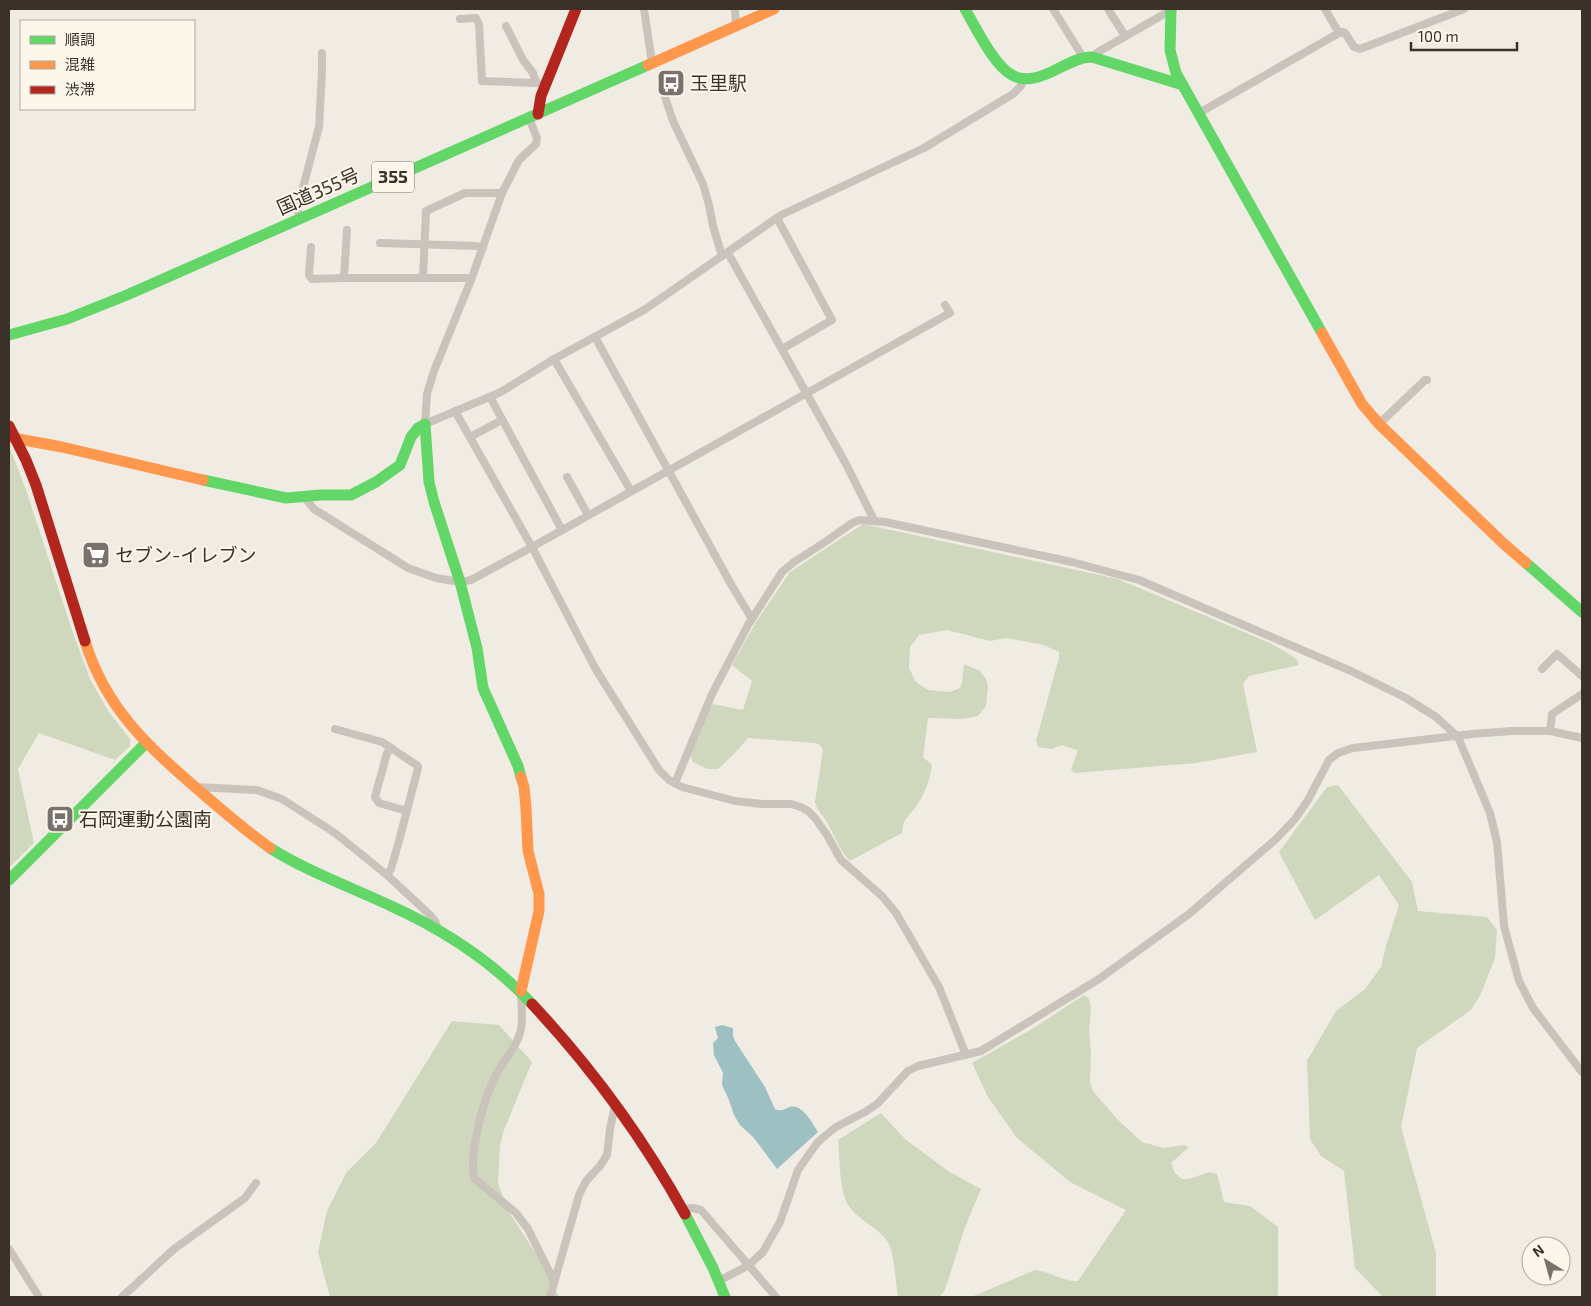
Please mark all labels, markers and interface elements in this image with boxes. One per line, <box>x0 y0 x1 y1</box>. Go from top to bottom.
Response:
legend <box>20 20 195 110</box>
scale bar <box>1411 20 1517 52</box>
text: 100 m <box>1418 27 1459 45</box>
text: 順調 <box>65 30 95 48</box>
text: 混雑 <box>65 55 95 73</box>
bus stop icon: 玉里駅 <box>656 68 686 98</box>
place label: 玉里駅 <box>690 71 747 94</box>
text: 渋滞 <box>65 80 95 98</box>
street label: 国道355号 <box>273 162 363 219</box>
road number: 355 <box>372 162 414 192</box>
supermarket icon: セブン-イレブン <box>81 540 111 570</box>
place label: セブン-イレブン <box>115 543 257 566</box>
bus stop icon: 石岡運動公園南 <box>45 804 75 834</box>
place label: 石岡運動公園南 <box>79 807 212 830</box>
north arrow <box>1521 1236 1571 1286</box>
text: N <box>1529 1240 1547 1260</box>

